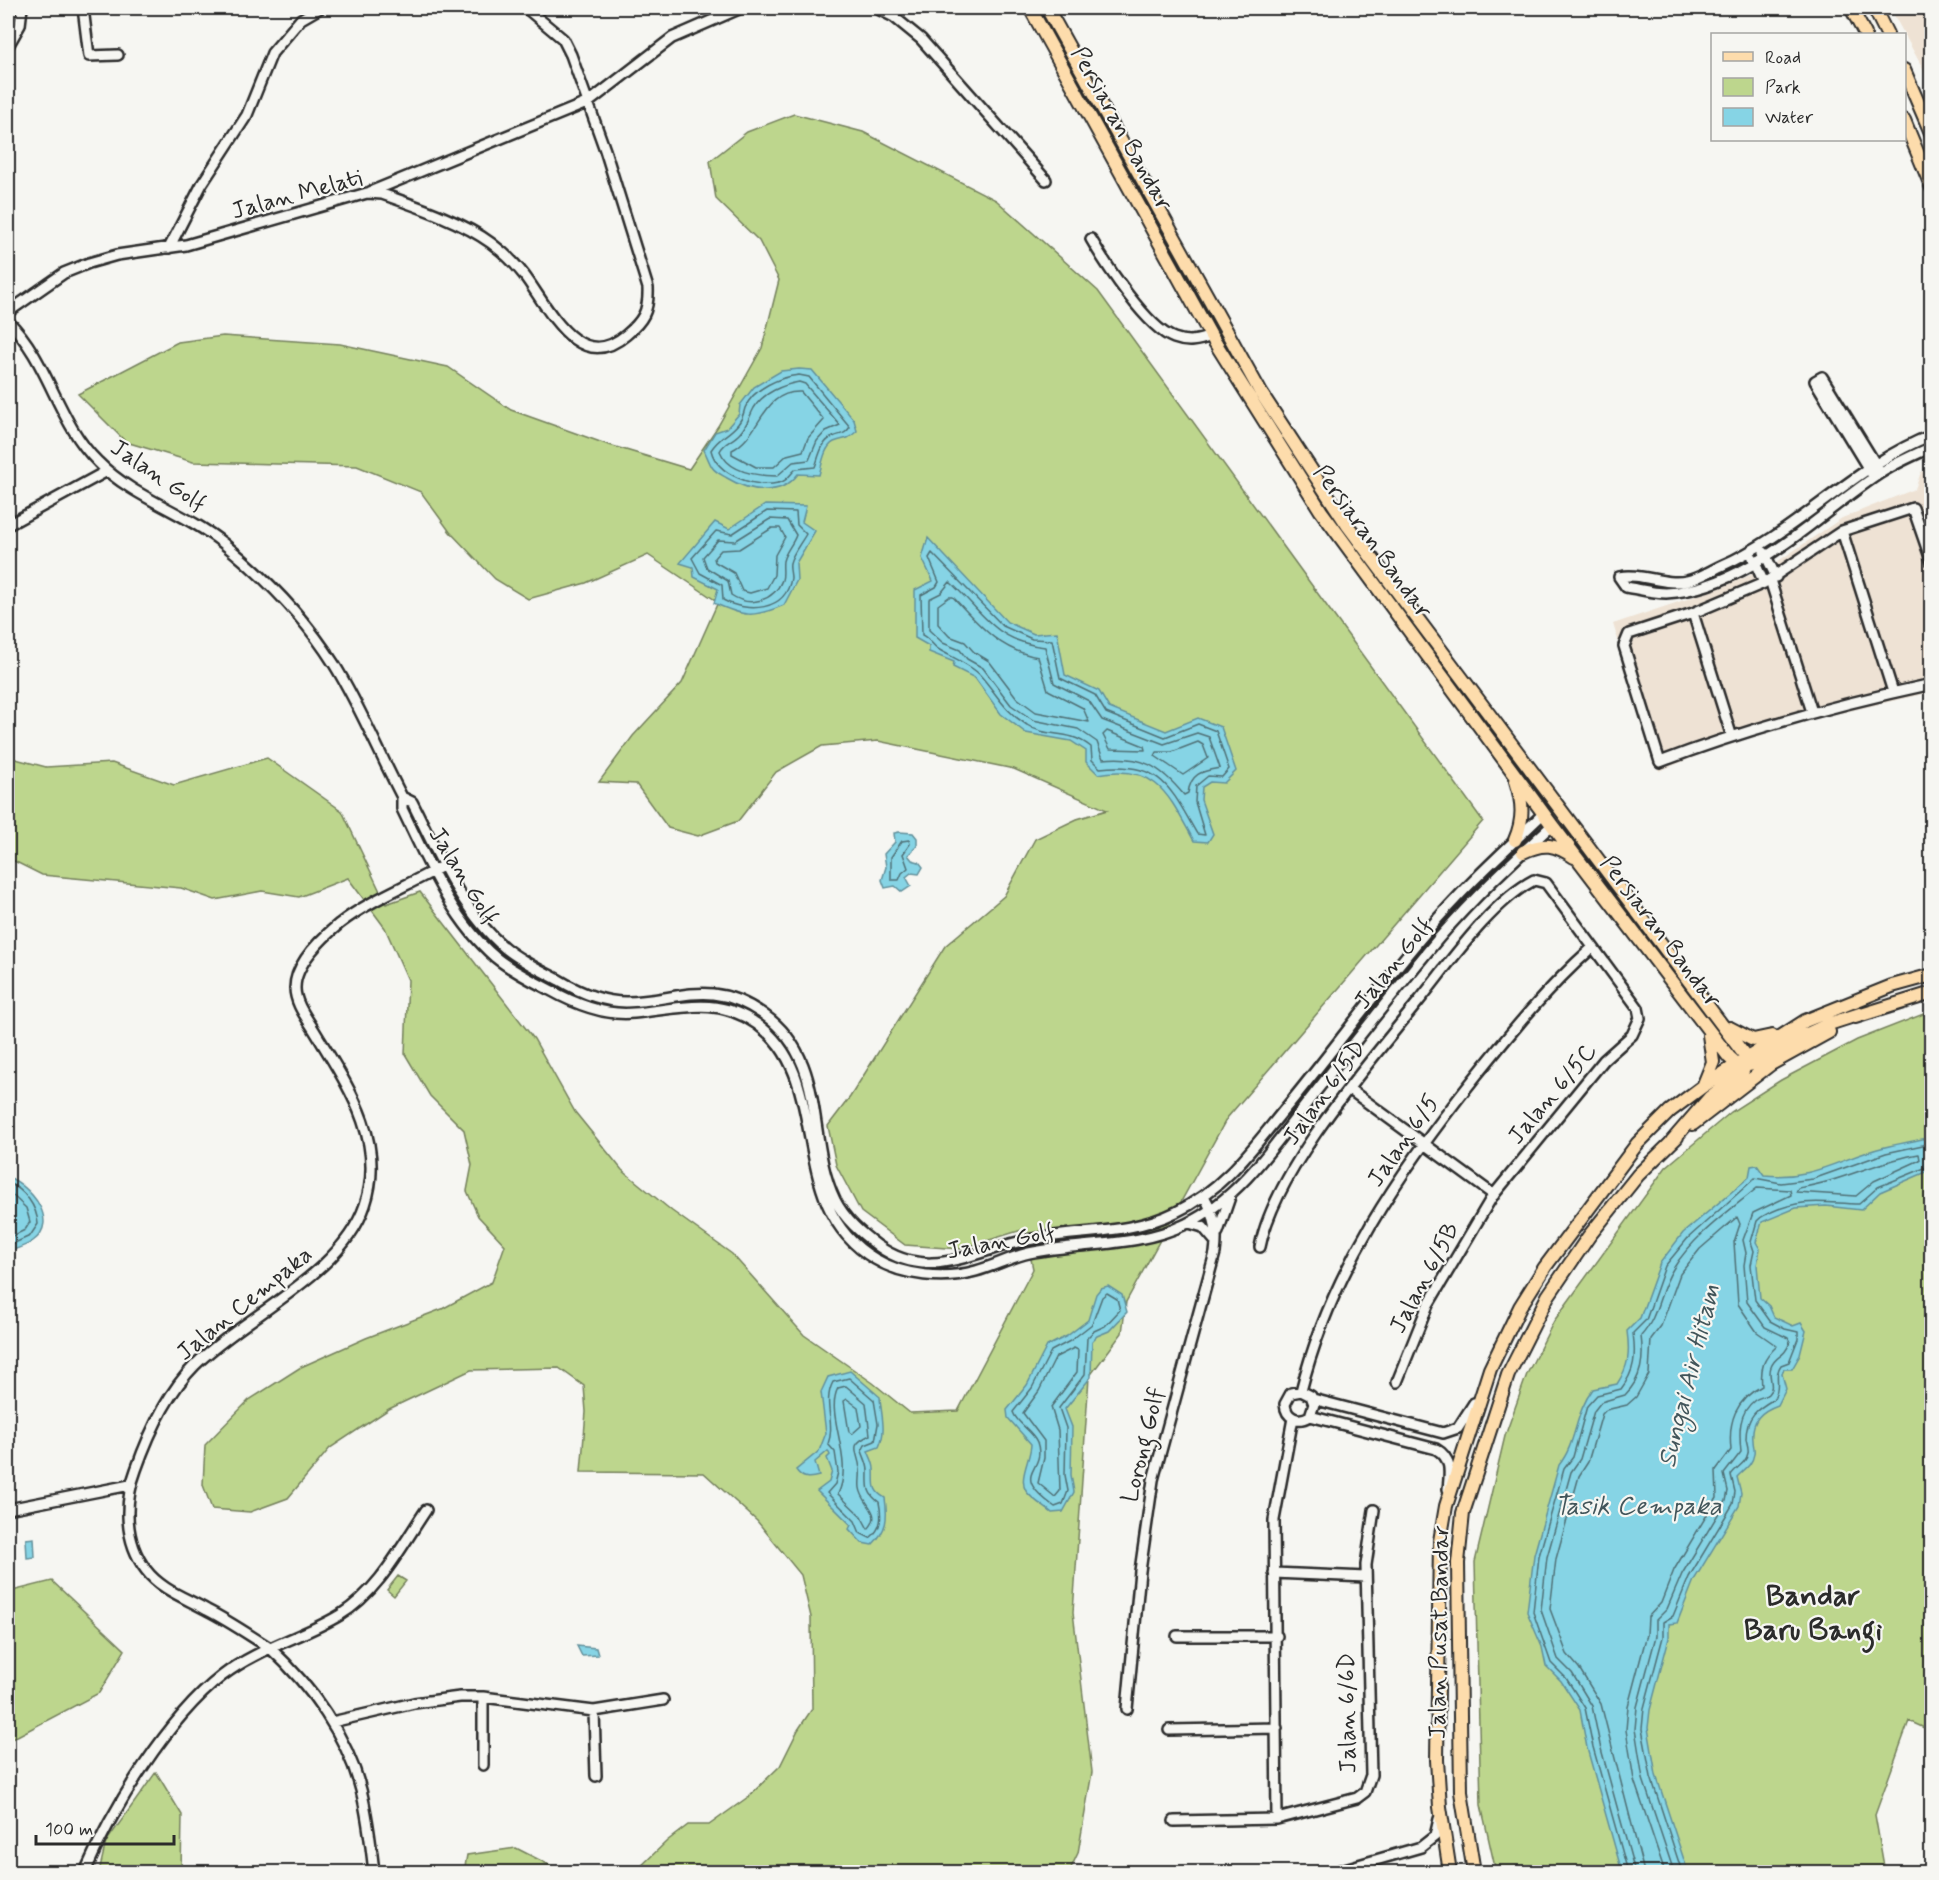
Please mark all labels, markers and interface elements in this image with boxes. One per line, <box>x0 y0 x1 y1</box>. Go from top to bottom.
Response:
legend <box>1711 33 1906 141</box>
street label: Persiaran Bandar <box>1063 41 1179 217</box>
text: Road <box>1765 46 1801 70</box>
text: Park <box>1765 76 1801 100</box>
text: Water <box>1765 106 1814 130</box>
street label: Jalan Melati <box>228 163 366 227</box>
street label: Jalan Golf <box>104 433 212 519</box>
street label: Persiaran Bandar <box>1306 459 1439 626</box>
street label: Jalan Golf <box>421 821 505 931</box>
street label: Persiaran Bandar <box>1593 850 1728 1015</box>
street label: Jalan Golf <box>1348 912 1440 1016</box>
street label: Jalan 6/5D <box>1276 1034 1374 1152</box>
street label: Jalan 6/5C <box>1502 1037 1604 1151</box>
street label: Jalan 6/5 <box>1361 1089 1447 1193</box>
street label: Jalan Golf <box>944 1216 1058 1268</box>
street label: Jalan 6/5B <box>1383 1217 1467 1339</box>
street label: Jalan Cempaka <box>171 1240 319 1368</box>
water label: Sungai Air Hitam <box>1651 1281 1731 1472</box>
street label: Lorong Golf <box>1115 1384 1176 1506</box>
water label: Tasik Cempaka <box>1554 1490 1722 1524</box>
street label: Jalan Pusat Bandar <box>1423 1525 1457 1739</box>
district label: Bandar Baru Bangi <box>1744 1577 1882 1654</box>
street label: Jalan 6/6D <box>1331 1652 1365 1774</box>
scale bar <box>36 1808 174 1846</box>
text: 100 m <box>45 1818 93 1842</box>

